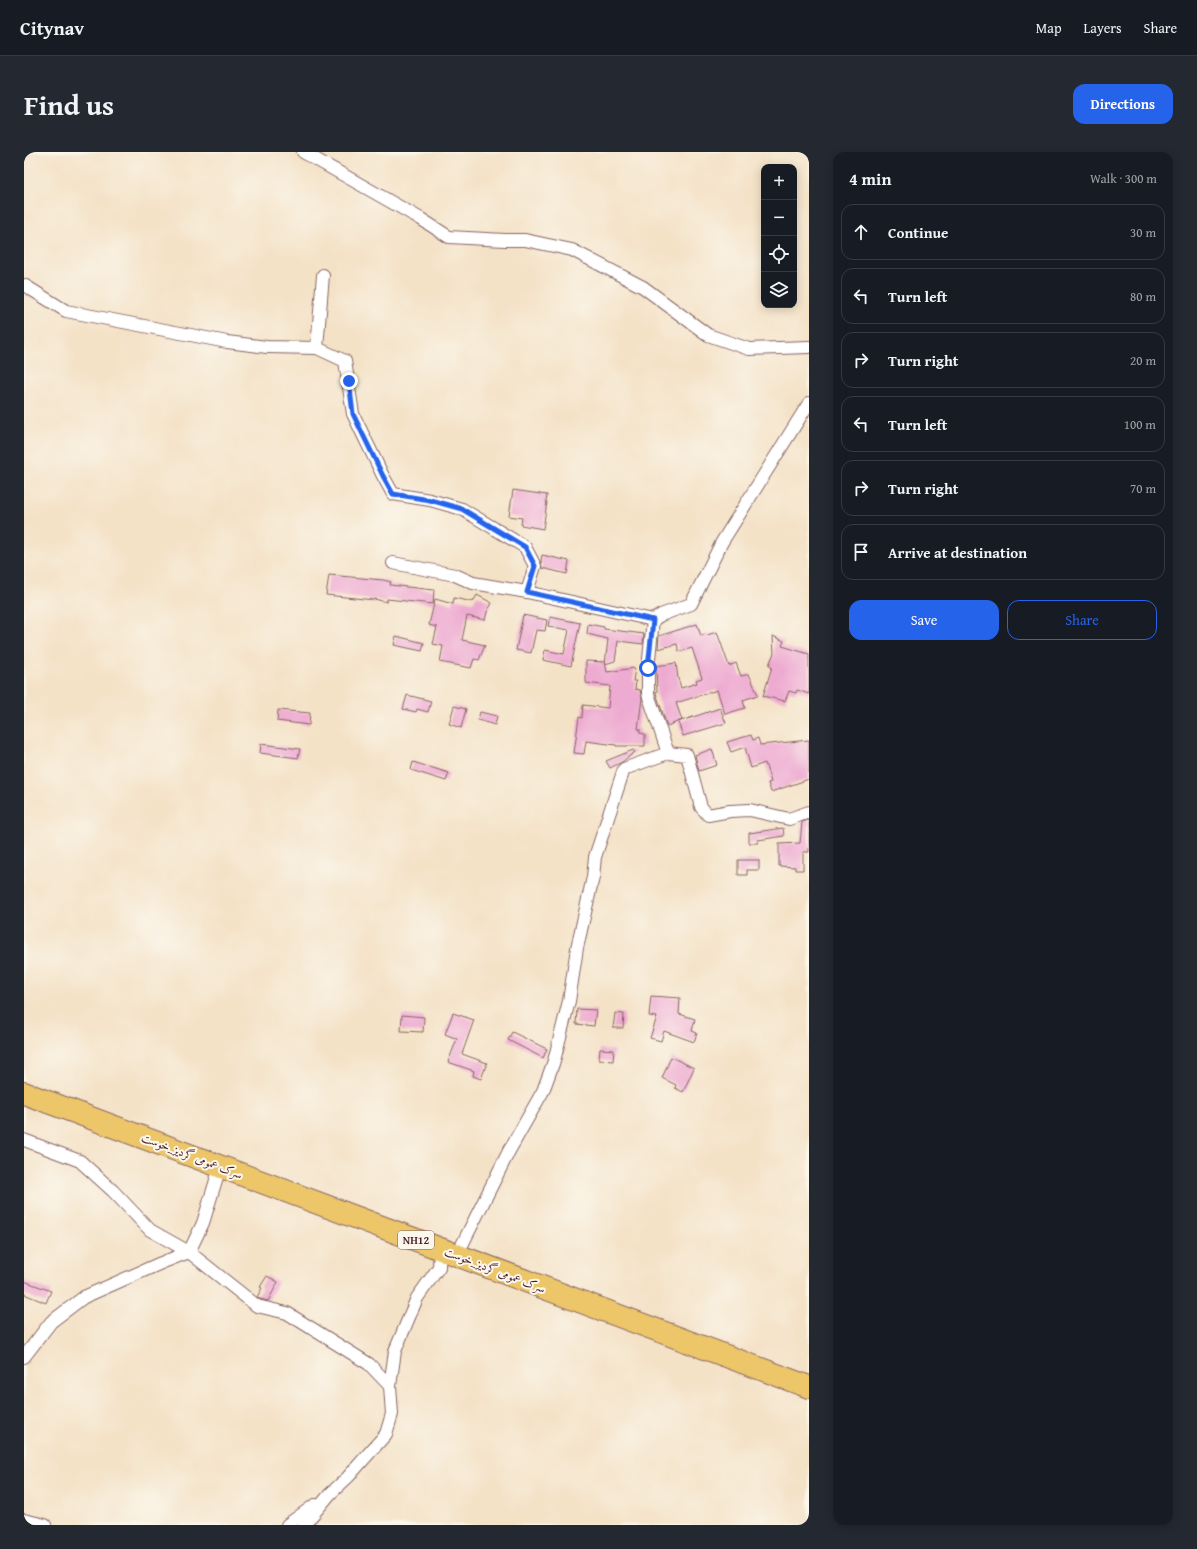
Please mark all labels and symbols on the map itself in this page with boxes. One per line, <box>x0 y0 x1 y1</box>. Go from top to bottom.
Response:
route end <box>340 372 358 390</box>
route start <box>639 659 657 677</box>
street label: سرک عمومی گردیز_خوست <box>139 1128 245 1183</box>
road number: NH12 <box>398 1231 434 1249</box>
street label: سرک عمومی گردیز_خوست <box>442 1242 548 1297</box>

